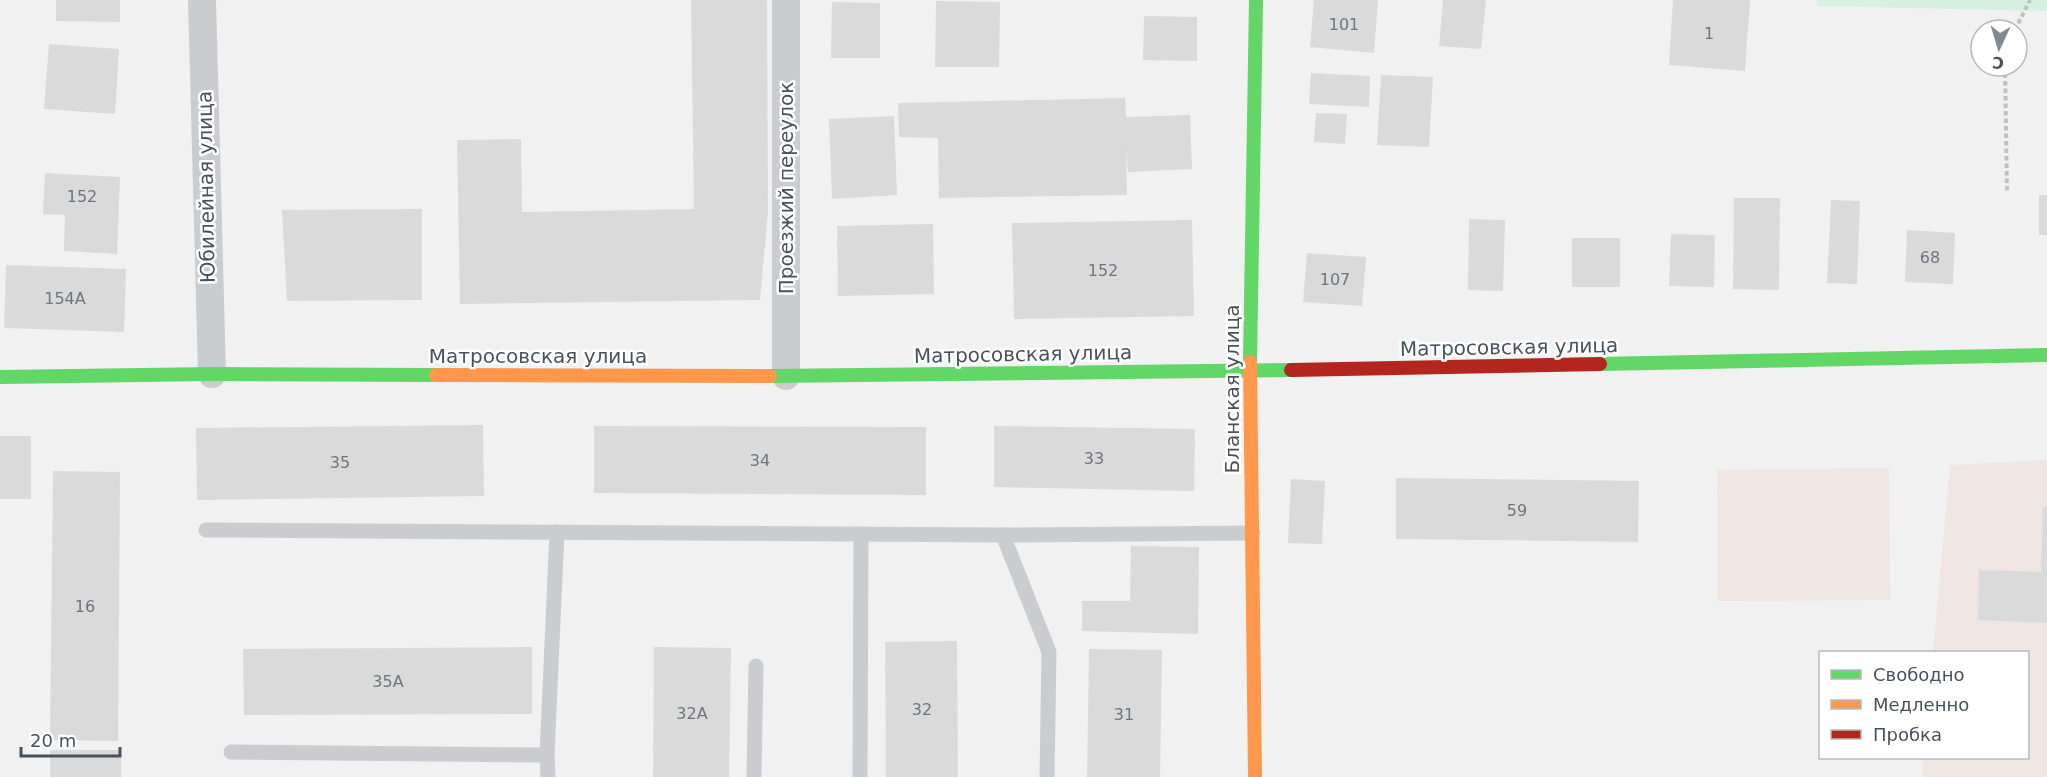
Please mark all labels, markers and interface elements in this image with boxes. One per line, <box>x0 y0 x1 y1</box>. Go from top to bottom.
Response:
house number: 101 <box>1329 15 1359 34</box>
north arrow <box>1969 18 2029 78</box>
house number: 1 <box>1704 24 1714 43</box>
text: С <box>1991 53 2005 72</box>
street label: Проезжий переулок <box>774 82 798 294</box>
street label: Юбилейная улица <box>192 91 220 283</box>
house number: 152 <box>67 187 97 206</box>
house number: 68 <box>1920 248 1940 267</box>
house number: 152 <box>1088 261 1118 280</box>
house number: 107 <box>1320 270 1350 289</box>
house number: 154А <box>44 289 86 308</box>
street label: Бланская улица <box>1220 304 1244 474</box>
street label: Матросовская улица <box>1400 333 1618 361</box>
street label: Матросовская улица <box>914 340 1132 368</box>
street label: Матросовская улица <box>429 344 647 368</box>
house number: 33 <box>1084 449 1104 468</box>
house number: 34 <box>750 451 770 470</box>
house number: 35 <box>330 453 350 472</box>
house number: 59 <box>1507 501 1527 520</box>
house number: 16 <box>75 597 95 616</box>
legend <box>1819 651 2029 759</box>
text: Свободно <box>1873 664 1965 685</box>
house number: 35А <box>372 672 404 691</box>
text: Медленно <box>1873 694 1969 715</box>
house number: 32 <box>912 700 932 719</box>
house number: 32А <box>676 704 708 723</box>
house number: 31 <box>1114 705 1134 724</box>
scale bar <box>21 720 120 758</box>
text: Пробка <box>1873 724 1942 745</box>
text: 20 m <box>30 730 76 751</box>

